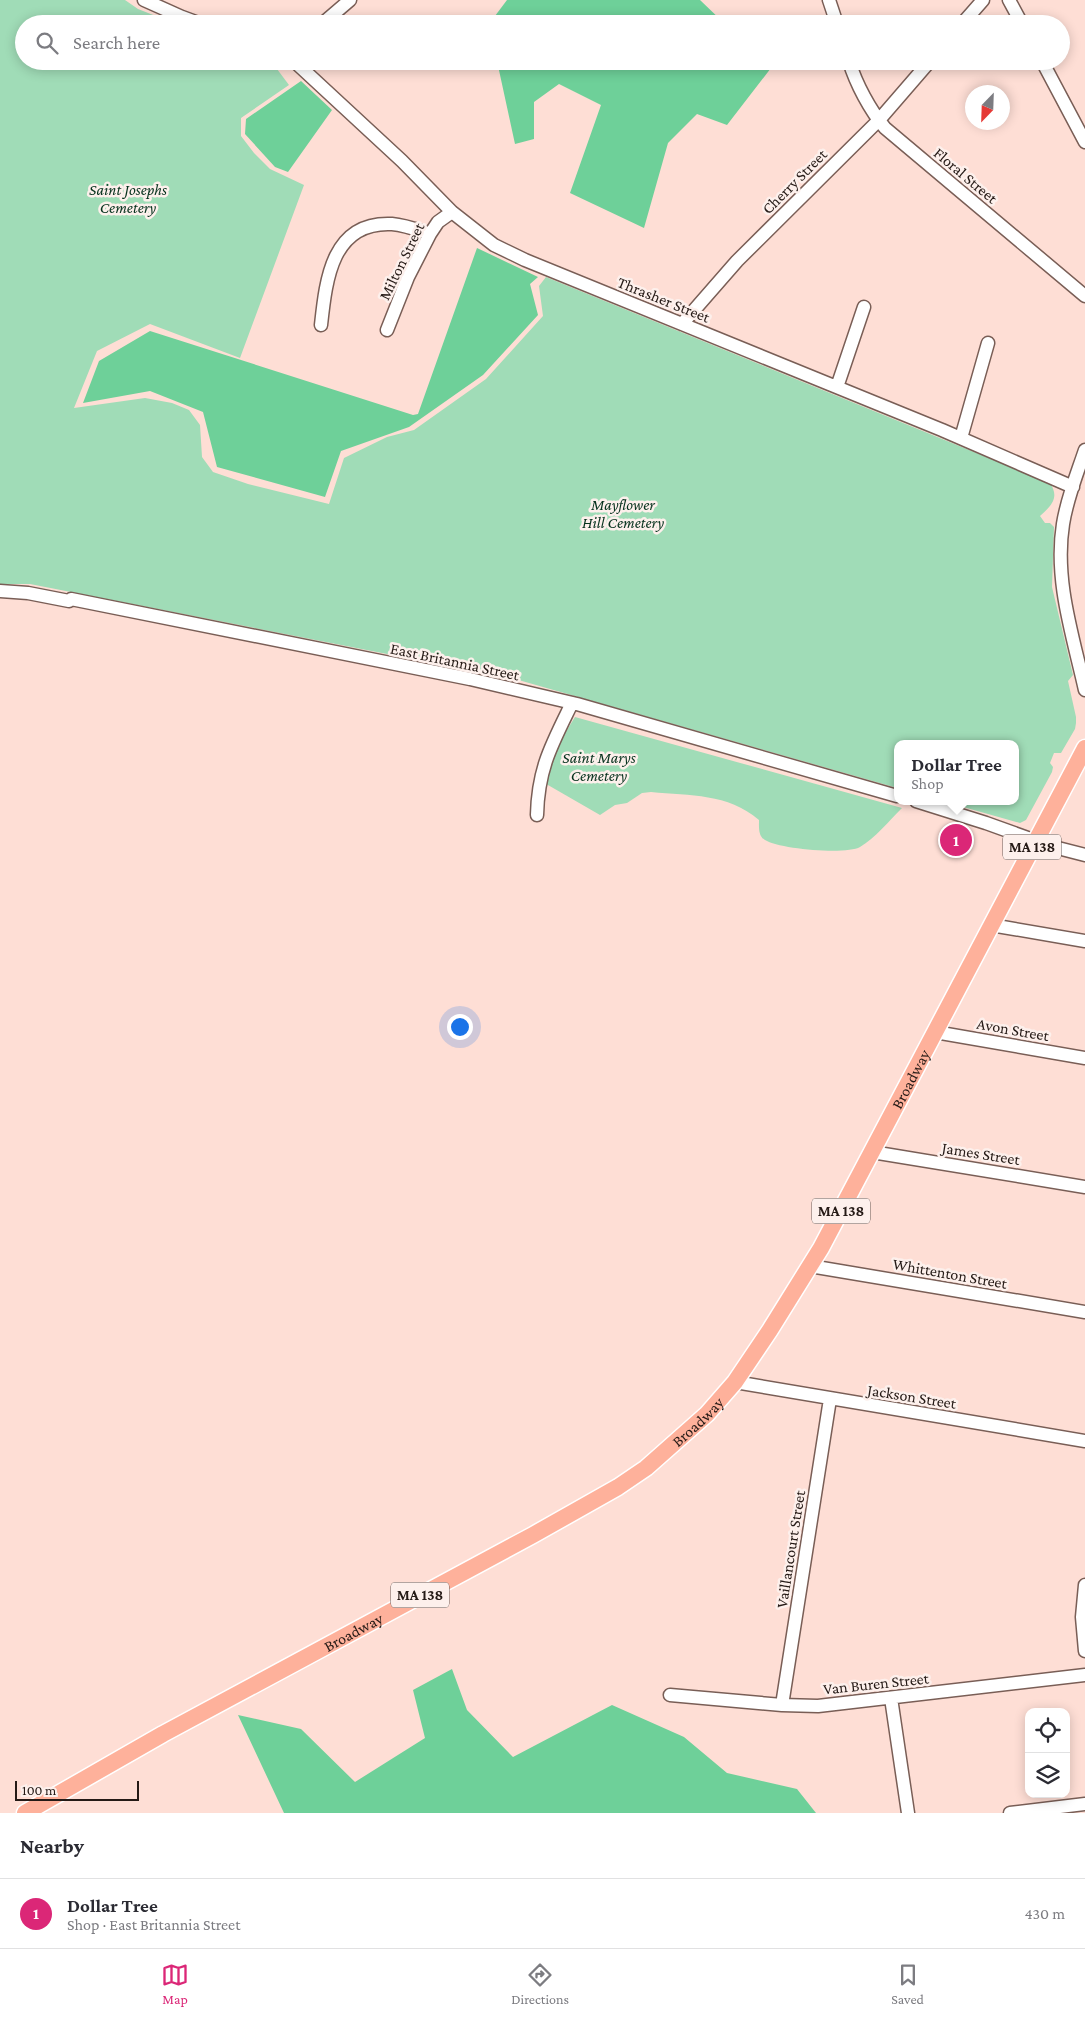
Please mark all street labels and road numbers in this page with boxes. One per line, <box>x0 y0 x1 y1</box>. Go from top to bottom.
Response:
street label: Floral Street <box>931 144 1001 207</box>
street label: Cherry Street <box>759 145 831 218</box>
street label: Milton Street <box>375 219 428 303</box>
street label: Thrasher Street <box>615 273 713 326</box>
street label: East Britannia Street <box>389 640 522 684</box>
road number: MA 138 <box>1003 834 1061 860</box>
street label: Avon Street <box>975 1015 1051 1044</box>
street label: Broadway <box>888 1046 934 1112</box>
street label: James Street <box>939 1139 1022 1169</box>
road number: MA 138 <box>812 1198 870 1224</box>
street label: Whittenton Street <box>891 1255 1009 1292</box>
street label: Jackson Street <box>864 1381 958 1413</box>
street label: Broadway <box>669 1393 728 1450</box>
street label: Vaillancourt Street <box>773 1488 808 1609</box>
road number: MA 138 <box>391 1582 449 1608</box>
street label: Broadway <box>321 1609 387 1655</box>
street label: Van Buren Street <box>822 1669 930 1697</box>

